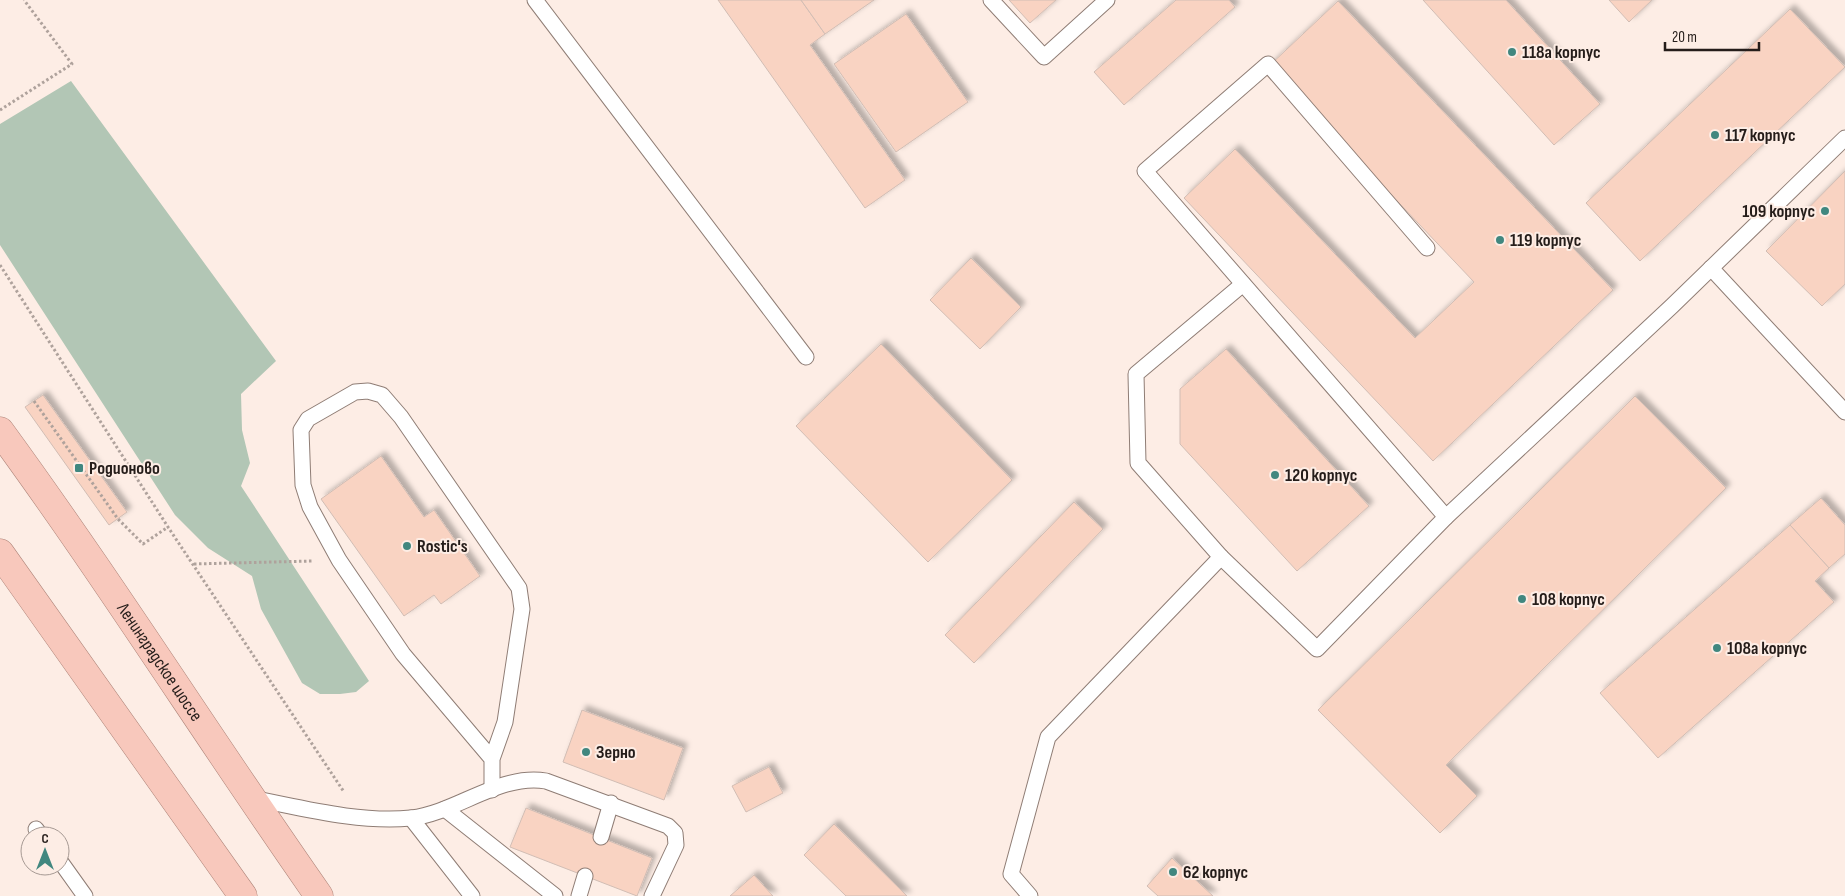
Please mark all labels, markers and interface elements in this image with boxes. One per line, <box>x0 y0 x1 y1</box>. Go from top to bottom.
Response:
scale bar <box>1665 20 1759 52</box>
text: 20 m <box>1672 28 1697 47</box>
place label: 118а корпус <box>1522 42 1601 63</box>
marker: 118а корпус <box>1506 46 1518 58</box>
place label: 117 корпус <box>1725 125 1795 146</box>
marker: 117 корпус <box>1709 129 1721 141</box>
place label: 109 корпус <box>1742 201 1815 222</box>
marker: 109 корпус <box>1819 205 1831 217</box>
place label: 119 корпус <box>1510 230 1581 251</box>
marker: 119 корпус <box>1494 234 1506 246</box>
place label: Родионово <box>89 458 160 479</box>
marker: Родионово <box>73 462 85 474</box>
place label: 120 корпус <box>1285 465 1357 486</box>
marker: 120 корпус <box>1269 469 1281 481</box>
place label: Rostic's <box>417 536 468 557</box>
marker: Rostic's <box>401 540 413 552</box>
place label: 108 корпус <box>1532 589 1605 610</box>
marker: 108 корпус <box>1516 593 1528 605</box>
street label: Ленинградское шоссе <box>112 598 207 725</box>
place label: 108а корпус <box>1727 638 1807 659</box>
marker: 108а корпус <box>1711 642 1723 654</box>
place label: Зерно <box>596 742 636 763</box>
marker: Зерно <box>580 746 592 758</box>
north arrow <box>20 826 70 876</box>
text: С <box>41 830 49 847</box>
place label: 62 корпус <box>1183 862 1248 883</box>
marker: 62 корпус <box>1167 866 1179 878</box>

